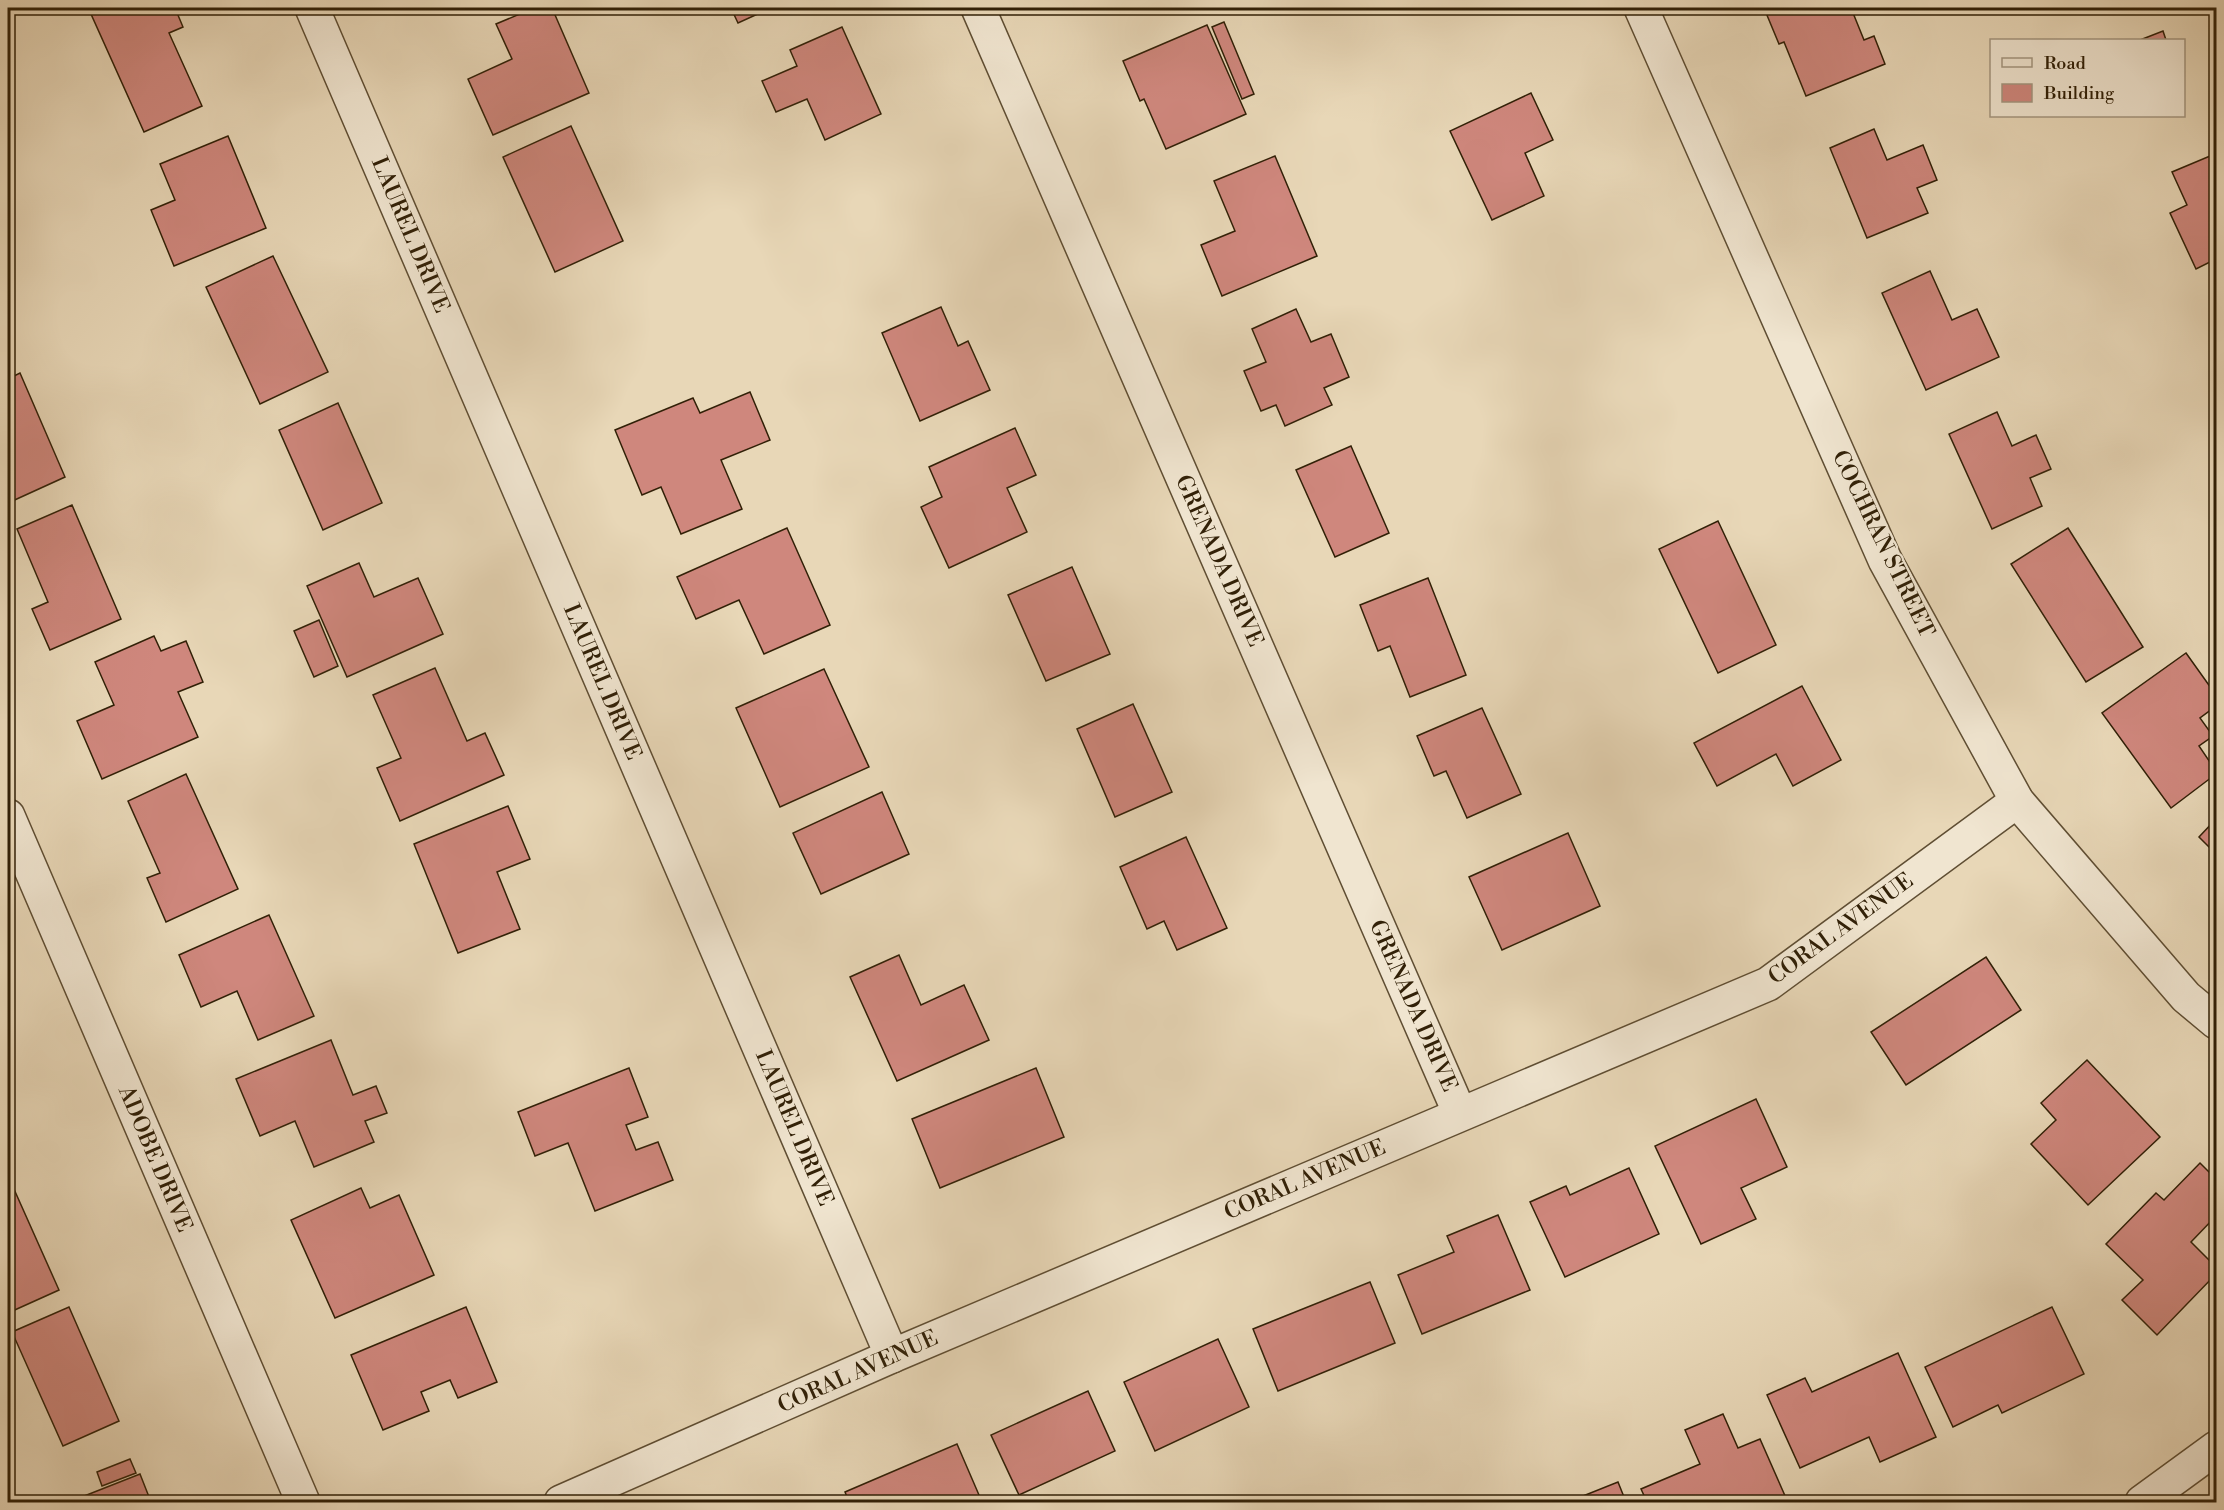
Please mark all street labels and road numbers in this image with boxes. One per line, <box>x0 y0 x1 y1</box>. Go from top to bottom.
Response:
street label: LAUREL DRIVE <box>365 153 455 317</box>
street label: COCHRAN STREET <box>1826 446 1940 642</box>
street label: GRENADA DRIVE <box>1169 471 1269 651</box>
street label: LAUREL DRIVE <box>557 600 647 764</box>
street label: CORAL AVENUE <box>1763 867 1919 991</box>
street label: GRENADA DRIVE <box>1363 916 1463 1096</box>
street label: LAUREL DRIVE <box>749 1046 839 1210</box>
street label: ADOBE DRIVE <box>112 1081 198 1236</box>
street label: CORAL AVENUE <box>1220 1134 1390 1226</box>
street label: CORAL AVENUE <box>774 1325 942 1419</box>

